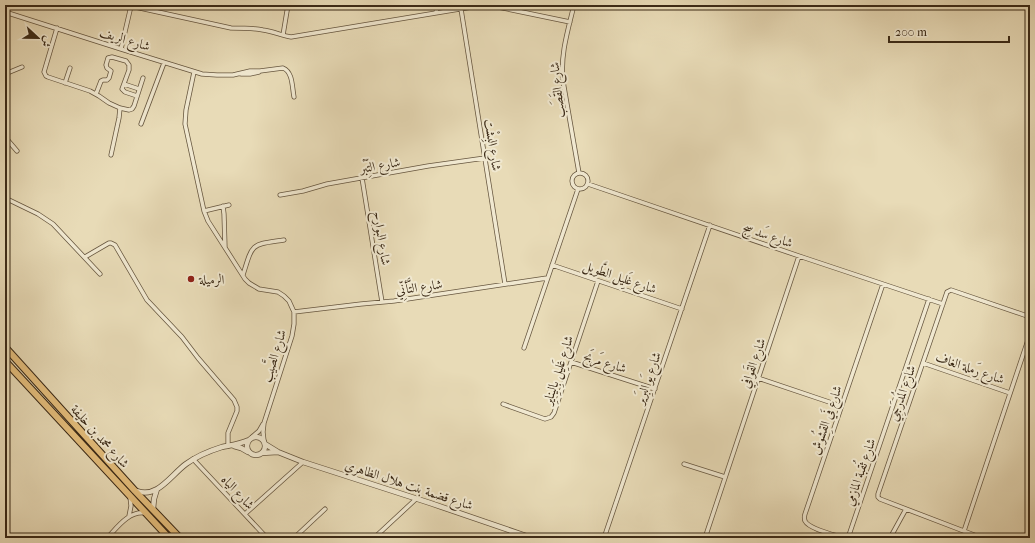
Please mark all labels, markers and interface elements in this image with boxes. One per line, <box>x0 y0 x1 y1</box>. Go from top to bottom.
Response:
north arrow <box>18 18 58 58</box>
scale bar <box>889 18 1009 44</box>
street label: شارع الريف <box>97 24 152 58</box>
text: 200 m <box>895 25 927 39</box>
text: ش <box>39 34 55 49</box>
street label: شارع القَصَب <box>545 61 571 119</box>
street label: شارع البِشْت <box>478 118 506 173</box>
street label: شارع التِّبْر <box>356 152 402 180</box>
street label: شارع البوارح <box>366 210 394 267</box>
street label: شارع سَد سِج <box>740 218 796 254</box>
street label: شارع غَلِيل الطَّويل <box>580 254 660 300</box>
place label: الرميلة <box>198 272 225 287</box>
street label: شارع التَّأنِّي <box>394 273 444 302</box>
marker: الرميلة <box>186 274 196 284</box>
street label: شارع الصَّيب <box>255 327 293 385</box>
street label: شارع غَلِيل بِاليِنايِر <box>537 333 580 410</box>
street label: شارع القَوافِي <box>736 335 773 392</box>
street label: شارع مَربَح <box>580 346 629 380</box>
street label: شارع رَملة الغاف <box>932 347 1007 391</box>
street label: شارع يَو البِرَير <box>629 349 668 409</box>
street label: شارع المُدرَجِي <box>883 362 922 424</box>
street label: شارع فَي القِشُوش <box>804 382 849 458</box>
street label: شارع محمد بن خليفة <box>65 401 132 473</box>
street label: شارع ثُقبة المازمي <box>839 435 882 509</box>
street label: شارع قضمة بنت هلال الظاهري <box>342 457 475 517</box>
street label: شارع الياه <box>215 472 258 515</box>

